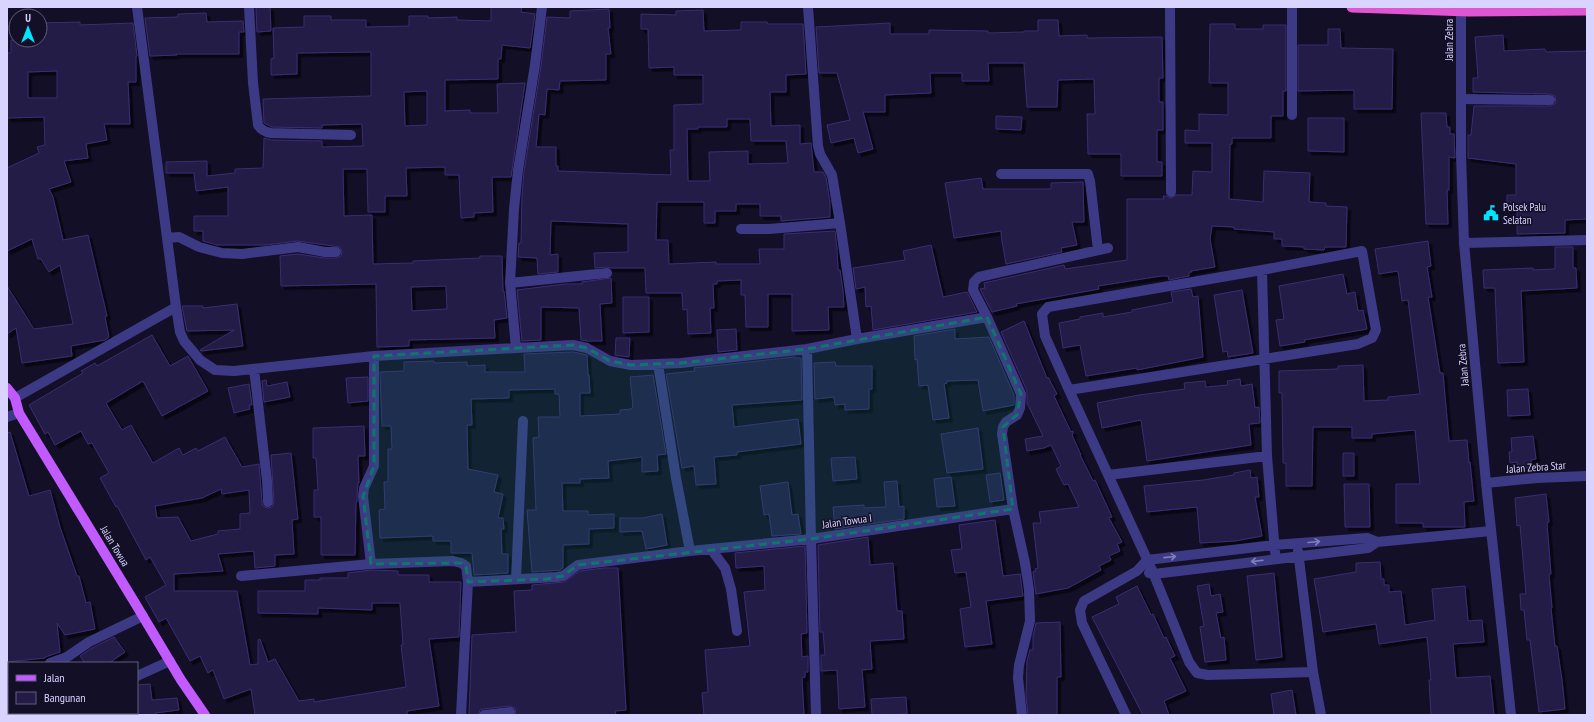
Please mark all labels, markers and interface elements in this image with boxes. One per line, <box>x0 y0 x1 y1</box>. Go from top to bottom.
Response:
north arrow <box>8 8 48 48</box>
text: U <box>25 11 31 25</box>
street label: Jalan Zebra <box>1442 19 1456 62</box>
place label: Polsek Palu Selatan <box>1503 200 1546 227</box>
public building icon: Polsek Palu Selatan <box>1482 204 1500 222</box>
street label: Jalan Zebra <box>1454 343 1472 388</box>
street label: Jalan Zebra Star <box>1505 458 1566 476</box>
street label: Jalan Towua I <box>820 511 873 532</box>
street label: Jalan Towua <box>97 522 133 569</box>
one-way arrow <box>1307 538 1320 546</box>
one-way arrow <box>1164 553 1177 561</box>
one-way arrow <box>1250 557 1263 565</box>
legend <box>8 662 138 714</box>
text: Jalan <box>43 670 65 685</box>
text: Bangunan <box>44 690 85 705</box>

